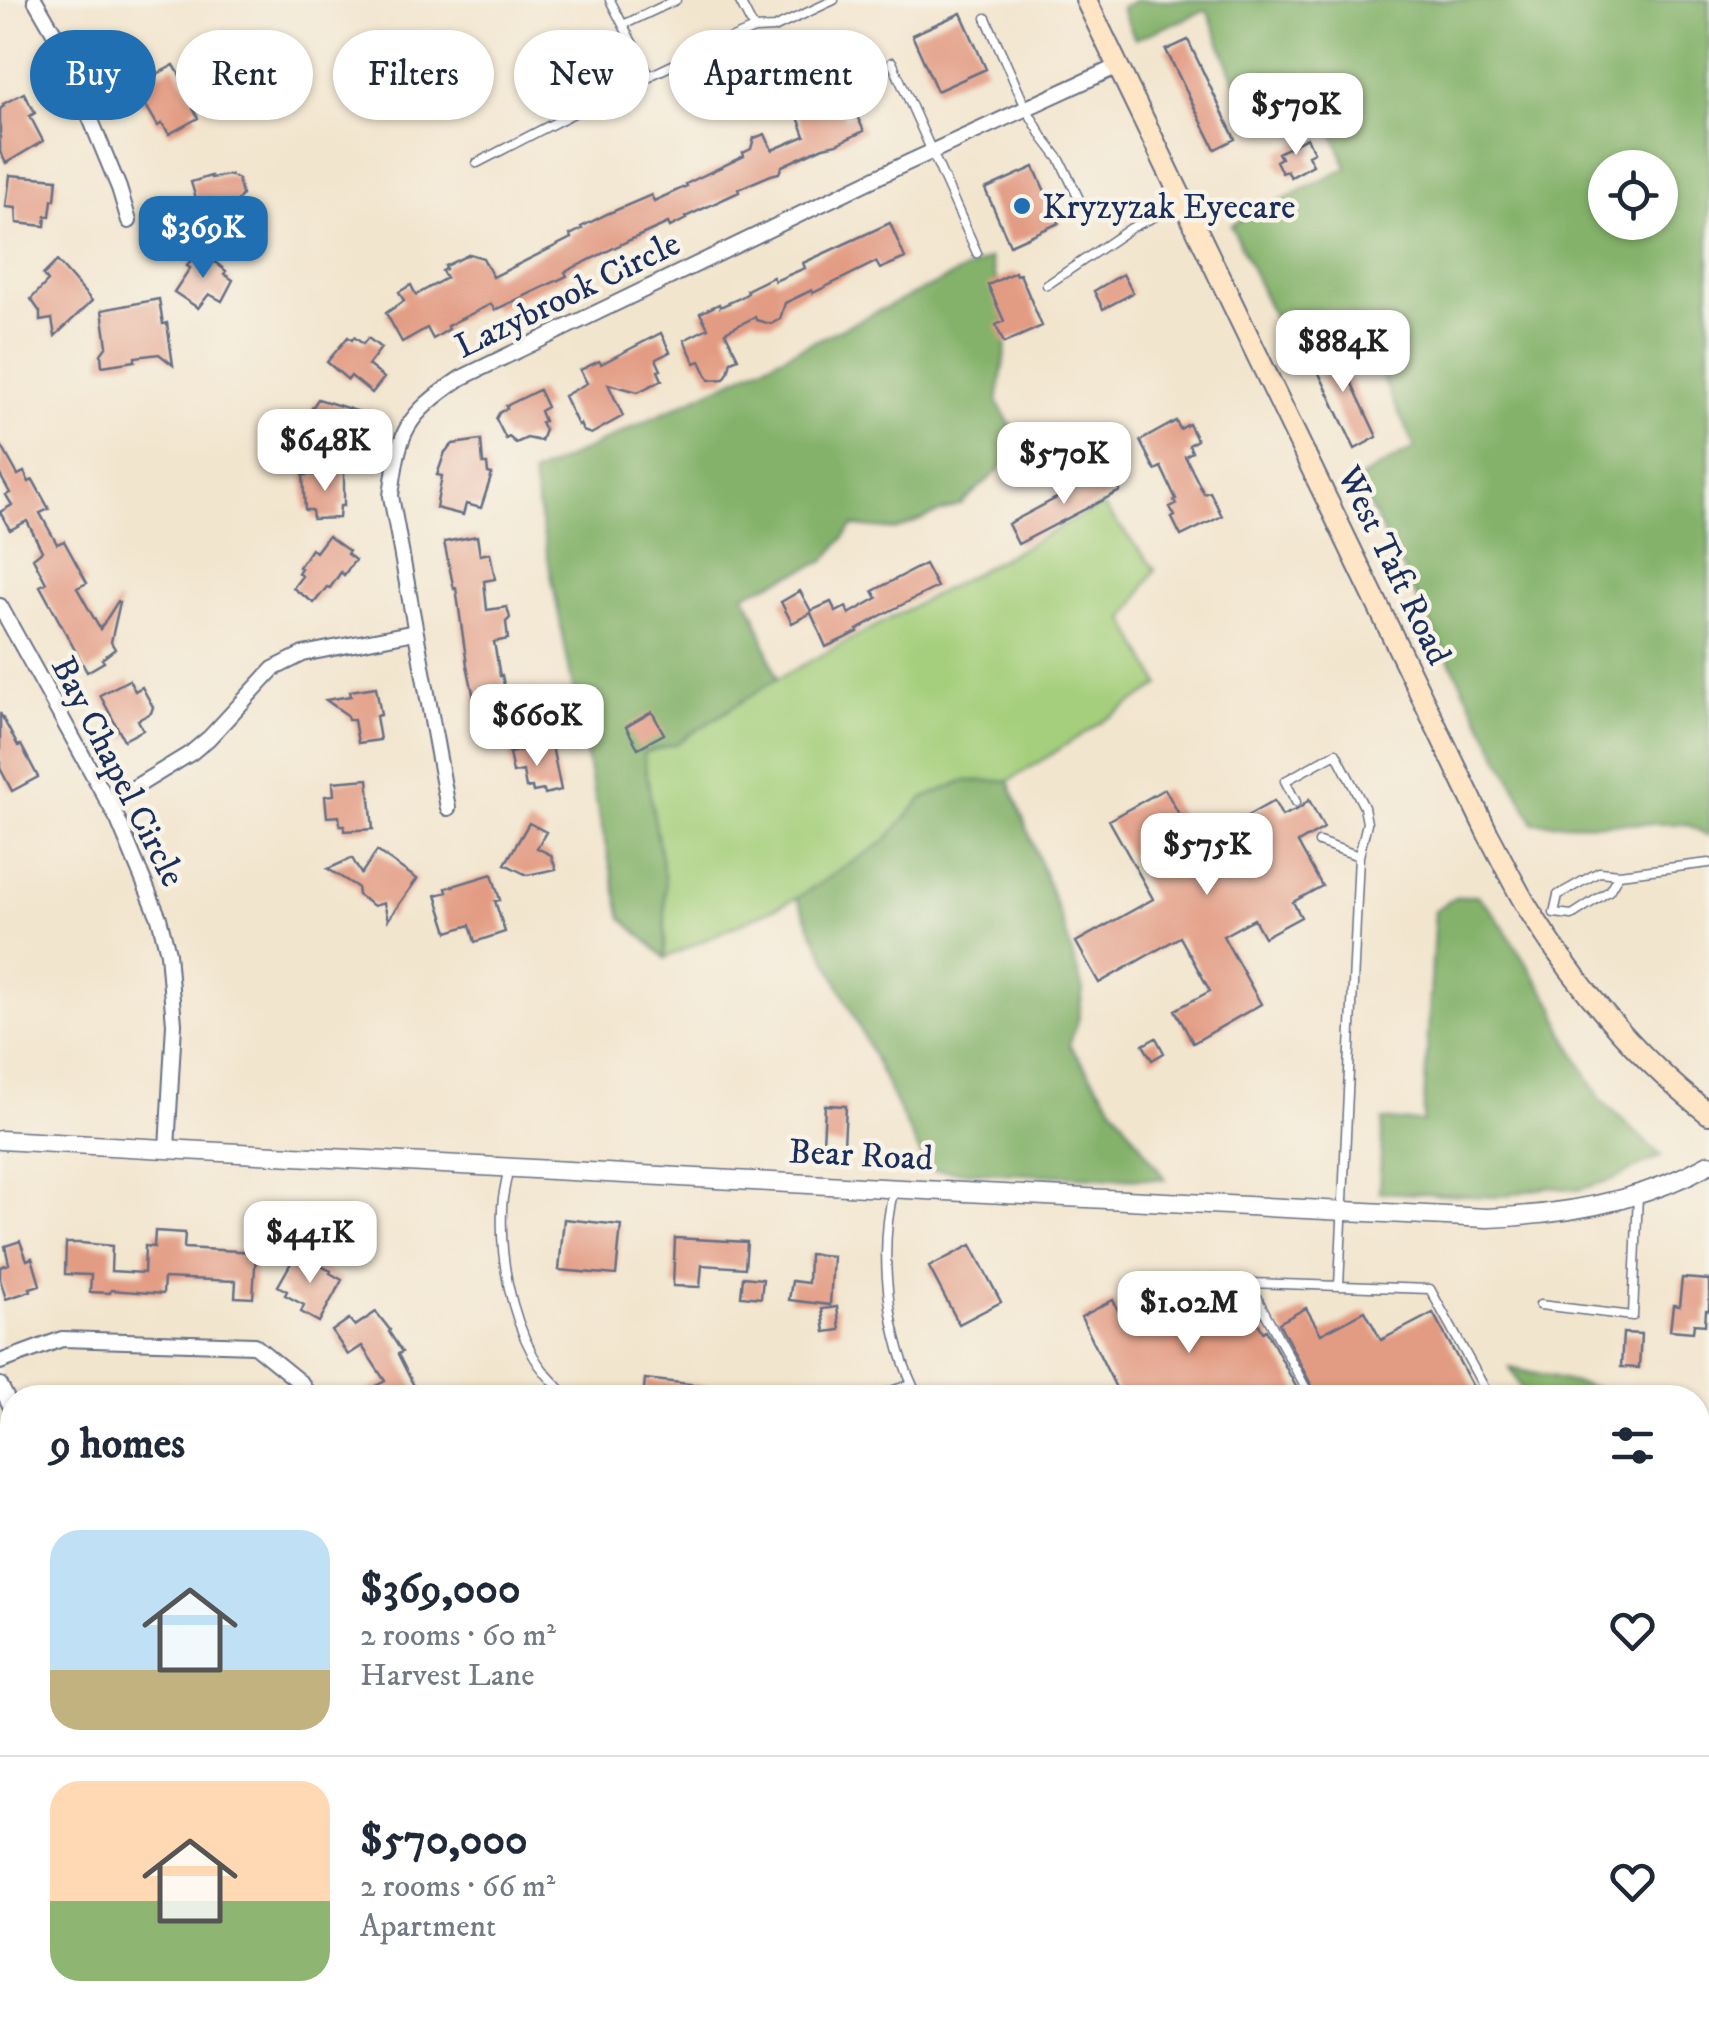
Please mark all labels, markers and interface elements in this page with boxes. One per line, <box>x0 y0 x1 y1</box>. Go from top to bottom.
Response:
chip: Buy <box>30 30 156 120</box>
chip: Rent <box>176 30 313 120</box>
chip: Filters <box>333 30 494 120</box>
chip: New <box>514 30 649 120</box>
chip: Apartment <box>669 30 888 120</box>
pin: $570K <box>1226 73 1366 158</box>
text: $570K <box>1251 85 1341 125</box>
map controls <box>1588 150 1678 240</box>
button: locate <box>1588 150 1678 240</box>
place label: Kryzyzak Eyecare <box>1042 186 1295 230</box>
marker: Kryzyzak Eyecare <box>1011 195 1033 217</box>
pin: $369K <box>133 196 273 281</box>
text: $369K <box>161 208 245 248</box>
street label: Lazybrook Circle <box>448 222 688 369</box>
pin: $884K <box>1273 310 1413 395</box>
text: $884K <box>1298 322 1388 362</box>
pin: $648K <box>255 409 395 494</box>
text: $648K <box>279 421 371 461</box>
pin: $570K <box>994 422 1134 507</box>
text: $570K <box>1019 434 1109 474</box>
street label: West Taft Road <box>1326 458 1461 673</box>
street label: Bay Chapel Circle <box>40 649 194 894</box>
pin: $660K <box>467 684 607 769</box>
text: $660K <box>492 696 582 736</box>
pin: $575K <box>1137 813 1277 898</box>
text: $575K <box>1163 825 1251 865</box>
street label: Bear Road <box>788 1130 935 1182</box>
pin: $441K <box>240 1201 380 1286</box>
text: $441K <box>266 1213 354 1253</box>
pin: $1.02M <box>1108 1271 1270 1356</box>
text: $1.02M <box>1140 1283 1238 1323</box>
icon: filters <box>1605 1418 1660 1473</box>
text: 9 homes <box>50 1419 185 1471</box>
text: $369,000 <box>360 1564 521 1616</box>
icon: home <box>130 1570 250 1690</box>
icon: heart <box>1605 1603 1660 1658</box>
text: 2 rooms · 60 m² <box>360 1616 556 1656</box>
text: Harvest Lane <box>360 1656 534 1696</box>
text: $570,000 <box>360 1815 528 1867</box>
icon: home <box>130 1821 250 1941</box>
icon: heart <box>1605 1854 1660 1909</box>
text: 2 rooms · 66 m² <box>360 1867 555 1907</box>
text: Apartment <box>360 1907 496 1947</box>

